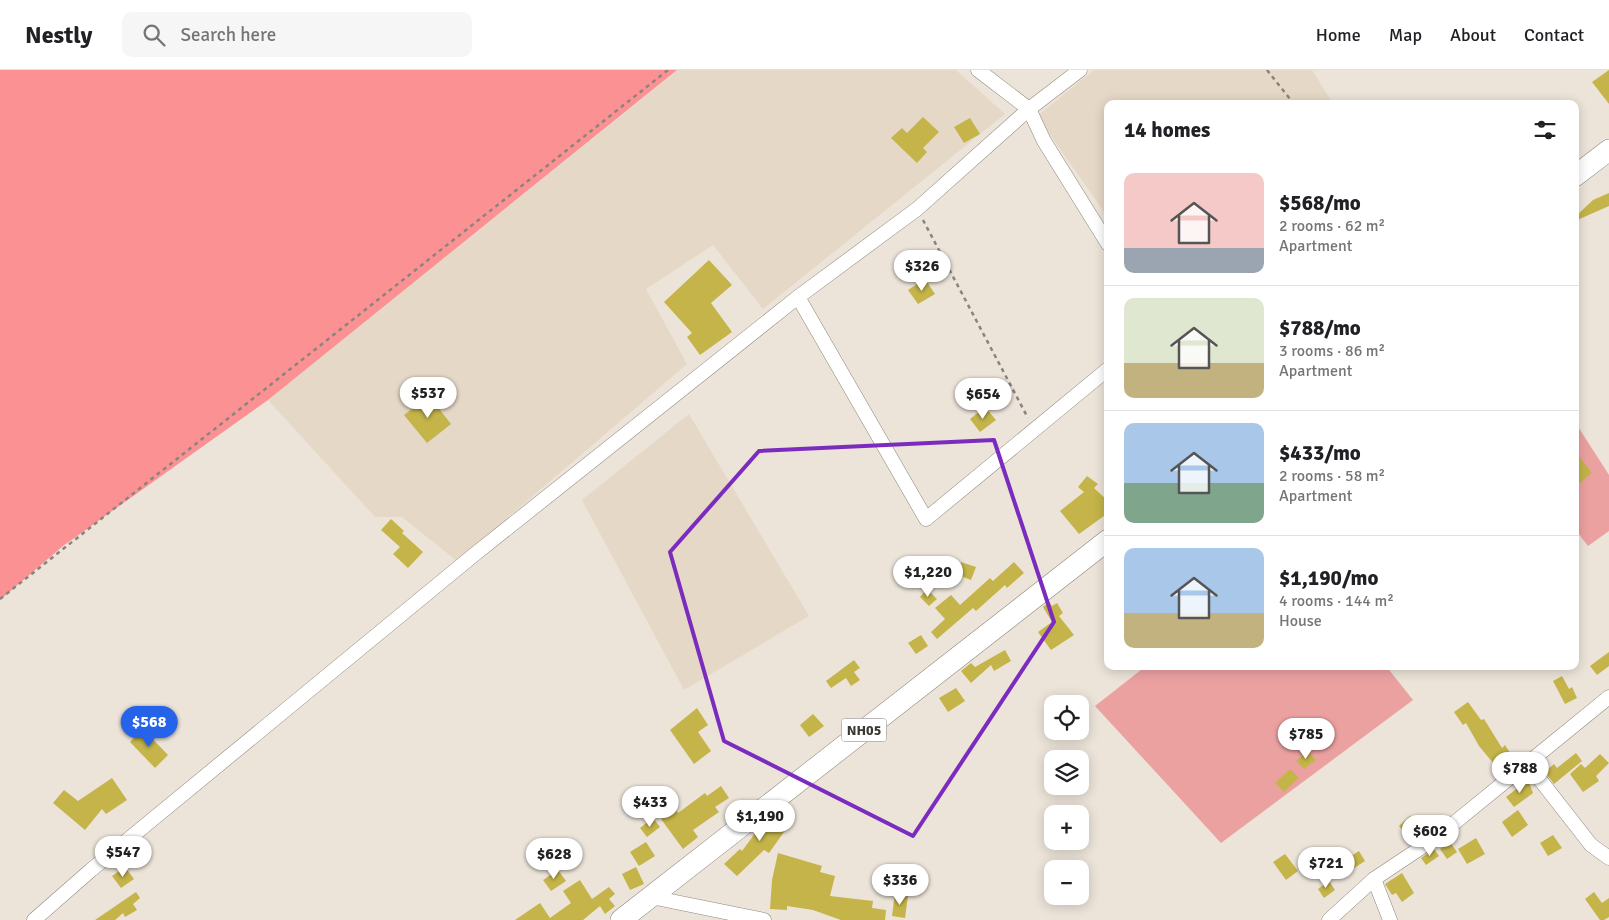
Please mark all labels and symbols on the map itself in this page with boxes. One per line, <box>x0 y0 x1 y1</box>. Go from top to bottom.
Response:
pin: $326 <box>892 250 952 292</box>
pin: $537 <box>398 376 458 419</box>
pin: $654 <box>953 378 1013 420</box>
pin: $1,220 <box>887 556 969 598</box>
pin: $568 <box>119 706 179 748</box>
road number: NH05 <box>842 718 886 742</box>
pin: $785 <box>1276 718 1336 760</box>
pin: $788 <box>1490 752 1550 794</box>
pin: $433 <box>620 786 680 828</box>
pin: $1,190 <box>719 800 801 842</box>
pin: $602 <box>1400 814 1460 857</box>
pin: $547 <box>93 836 153 878</box>
pin: $628 <box>524 838 584 880</box>
pin: $721 <box>1296 846 1356 889</box>
pin: $336 <box>870 864 930 906</box>

